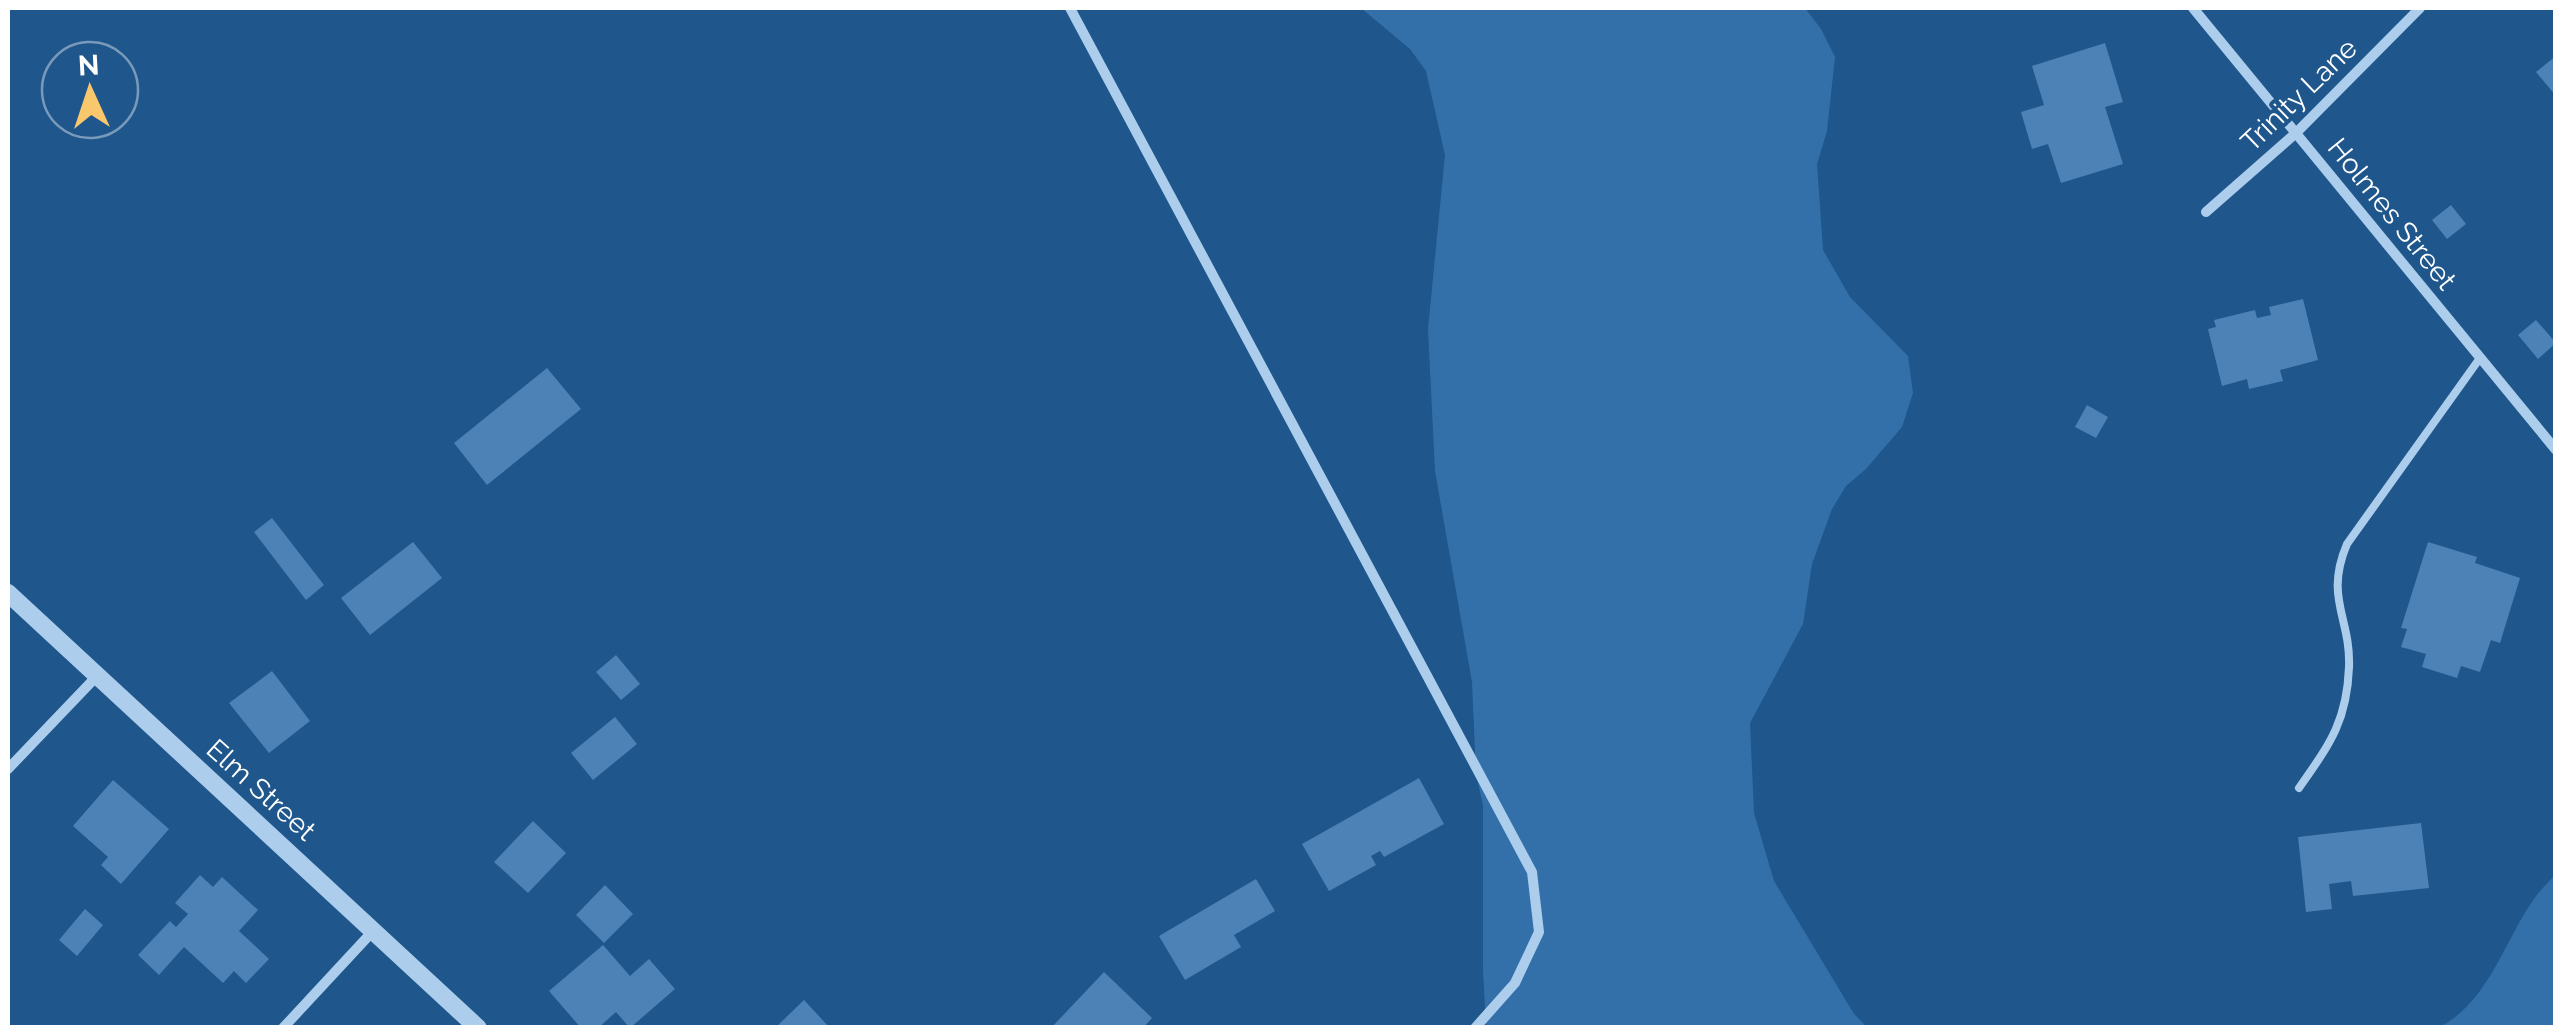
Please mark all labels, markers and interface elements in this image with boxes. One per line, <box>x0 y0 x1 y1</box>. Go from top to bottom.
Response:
street label: Trinity Lane <box>2234 32 2364 158</box>
north arrow <box>40 40 140 140</box>
text: N <box>77 48 100 83</box>
street label: Holmes Street <box>2321 132 2463 297</box>
street label: Elm Street <box>200 733 323 848</box>

